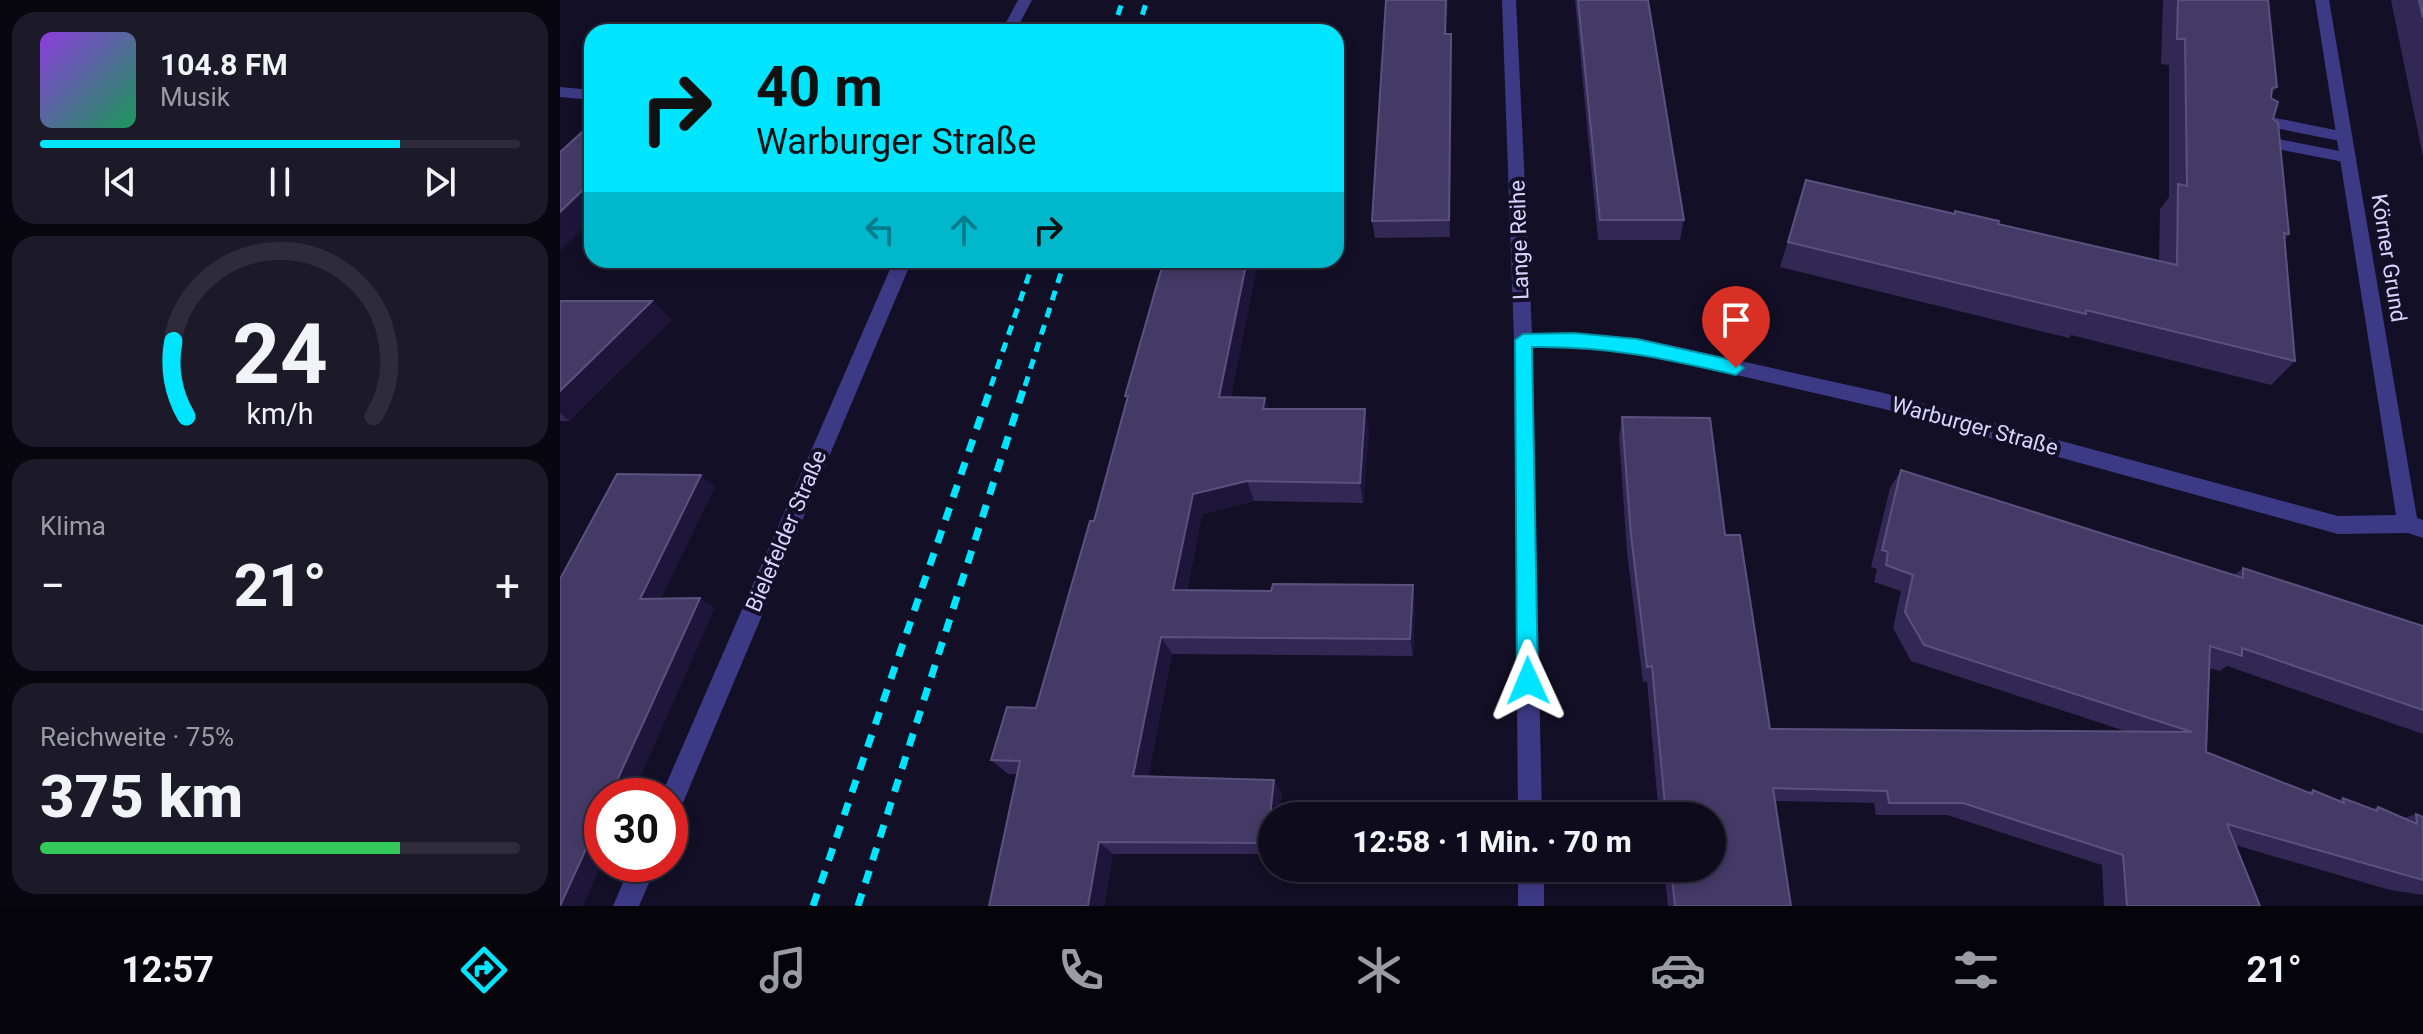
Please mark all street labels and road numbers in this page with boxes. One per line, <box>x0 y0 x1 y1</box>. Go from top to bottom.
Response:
street label: Lange Reihe <box>1504 180 1534 300</box>
street label: Körner Grund <box>2367 192 2411 324</box>
street label: Warburger Straße <box>1889 392 2061 460</box>
street label: Bielefelder Straße <box>741 446 831 616</box>

